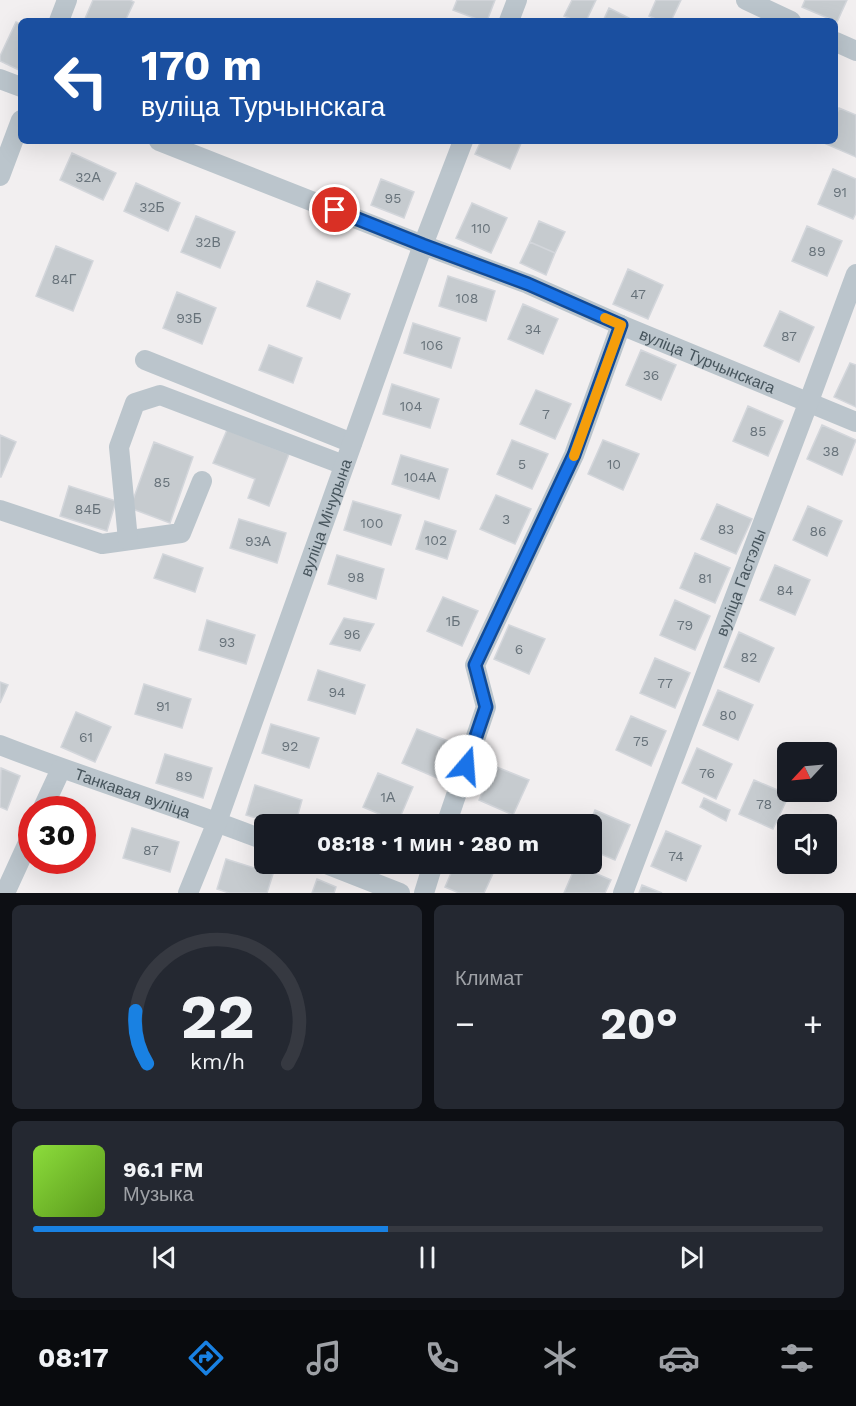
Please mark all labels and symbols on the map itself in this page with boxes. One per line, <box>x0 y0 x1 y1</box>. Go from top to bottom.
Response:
house number: 32А <box>75 169 101 185</box>
pin <box>309 184 360 235</box>
house number: 91 <box>833 184 847 200</box>
house number: 95 <box>385 190 401 206</box>
house number: 32Б <box>139 199 165 215</box>
house number: 110 <box>471 220 491 236</box>
house number: 32В <box>195 234 221 250</box>
house number: 89 <box>808 243 826 259</box>
house number: 84Г <box>52 271 77 287</box>
house number: 47 <box>630 286 646 302</box>
house number: 108 <box>456 290 478 306</box>
house number: 93Б <box>176 310 202 326</box>
house number: 34 <box>525 321 541 337</box>
street label: вуліца Турчынскага <box>637 325 778 398</box>
house number: 87 <box>781 328 797 344</box>
house number: 106 <box>421 337 443 353</box>
house number: 36 <box>643 367 659 383</box>
house number: 104 <box>400 398 422 414</box>
house number: 7 <box>542 406 550 422</box>
house number: 85 <box>750 423 766 439</box>
house number: 38 <box>823 443 839 459</box>
street label: вуліца Мічурына <box>296 456 356 579</box>
house number: 5 <box>518 456 526 472</box>
house number: 10 <box>607 456 621 472</box>
house number: 104А <box>404 469 437 485</box>
house number: 85 <box>154 474 170 490</box>
house number: 84Б <box>75 501 101 517</box>
house number: 3 <box>502 511 510 527</box>
house number: 100 <box>361 515 383 531</box>
house number: 83 <box>718 521 734 537</box>
house number: 86 <box>809 523 827 539</box>
street label: вуліца Гастэлы <box>712 526 770 639</box>
house number: 102 <box>425 532 447 548</box>
house number: 93А <box>245 533 272 549</box>
house number: 98 <box>347 569 365 585</box>
house number: 81 <box>698 570 712 586</box>
house number: 84 <box>776 582 794 598</box>
house number: 1Б <box>446 613 460 629</box>
house number: 79 <box>677 617 693 633</box>
house number: 96 <box>343 626 361 642</box>
house number: 93 <box>219 634 235 650</box>
house number: 6 <box>515 641 523 657</box>
house number: 82 <box>741 649 757 665</box>
house number: 77 <box>657 675 673 691</box>
house number: 94 <box>328 684 346 700</box>
house number: 91 <box>156 698 170 714</box>
house number: 80 <box>719 707 737 723</box>
house number: 61 <box>79 729 93 745</box>
house number: 75 <box>633 733 649 749</box>
position arrow <box>434 734 498 798</box>
house number: 92 <box>282 738 298 754</box>
north arrow <box>777 742 837 802</box>
street label: Танкавая вуліца <box>72 764 193 822</box>
house number: 76 <box>699 765 715 781</box>
house number: 89 <box>175 768 193 784</box>
house number: 1А <box>381 789 396 805</box>
speed limit sign: 30 <box>18 796 96 874</box>
house number: 78 <box>756 796 772 812</box>
house number: 87 <box>143 842 159 858</box>
house number: 74 <box>668 848 684 864</box>

